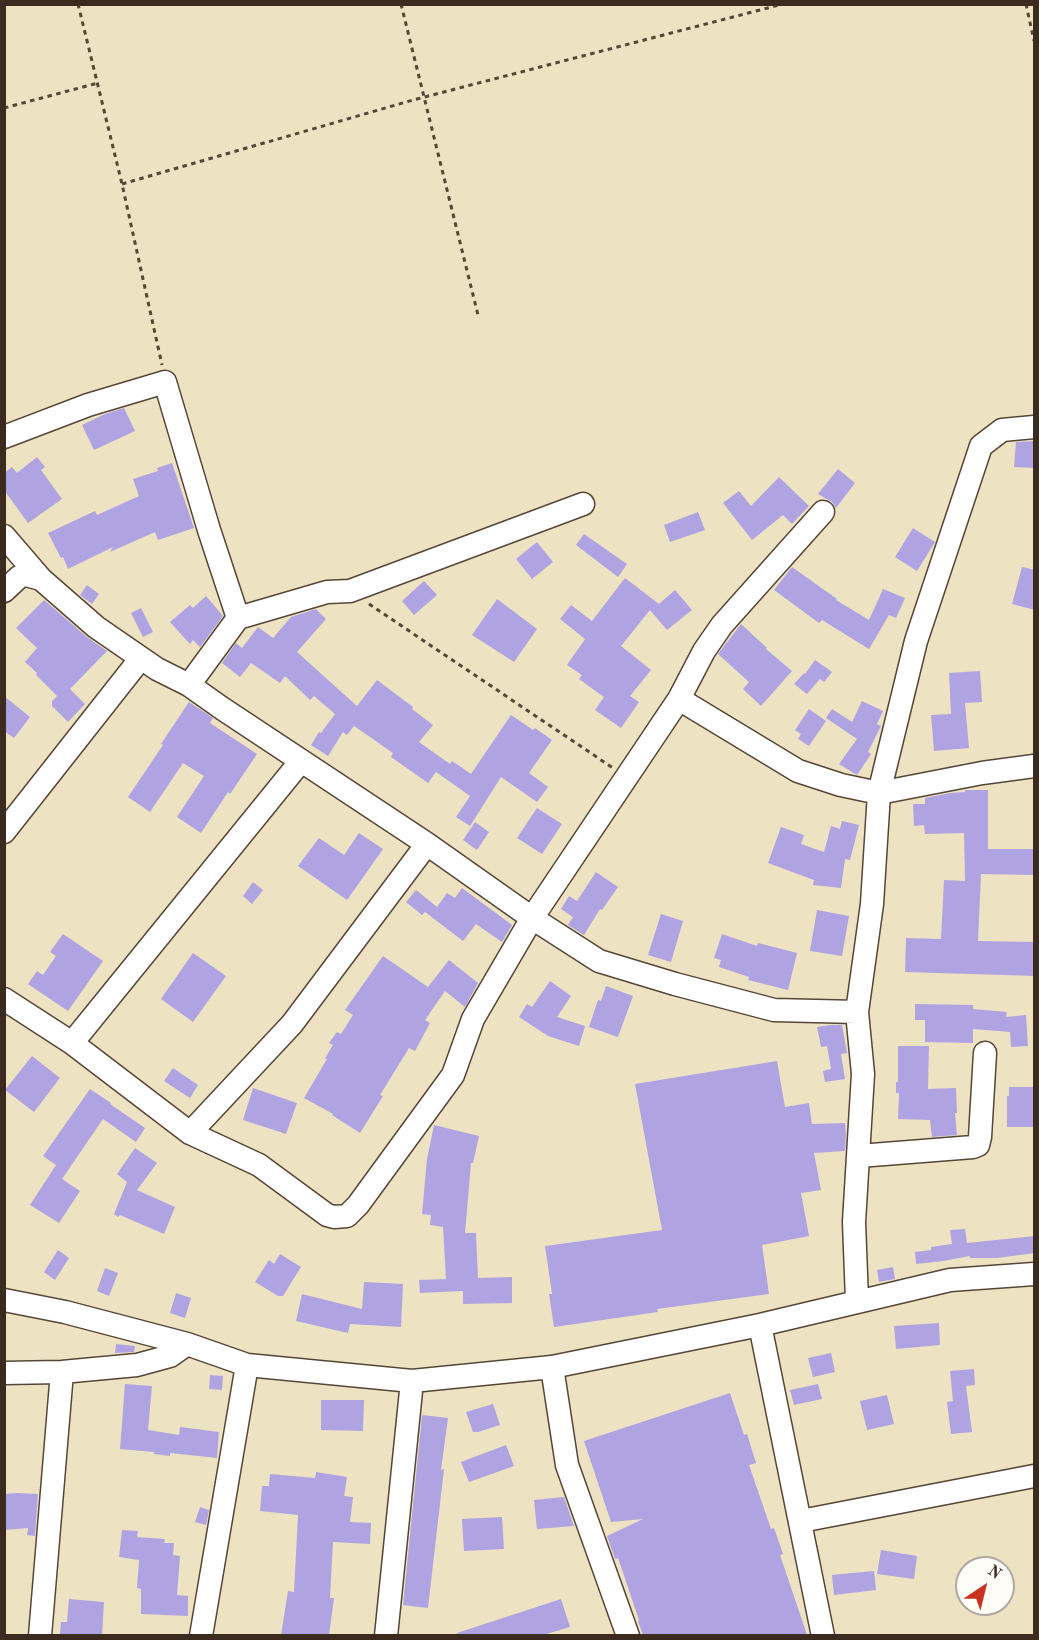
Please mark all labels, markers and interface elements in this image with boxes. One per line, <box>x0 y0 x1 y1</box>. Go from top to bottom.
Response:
north arrow <box>955 1556 1015 1616</box>
text: N <box>985 1563 1004 1583</box>

